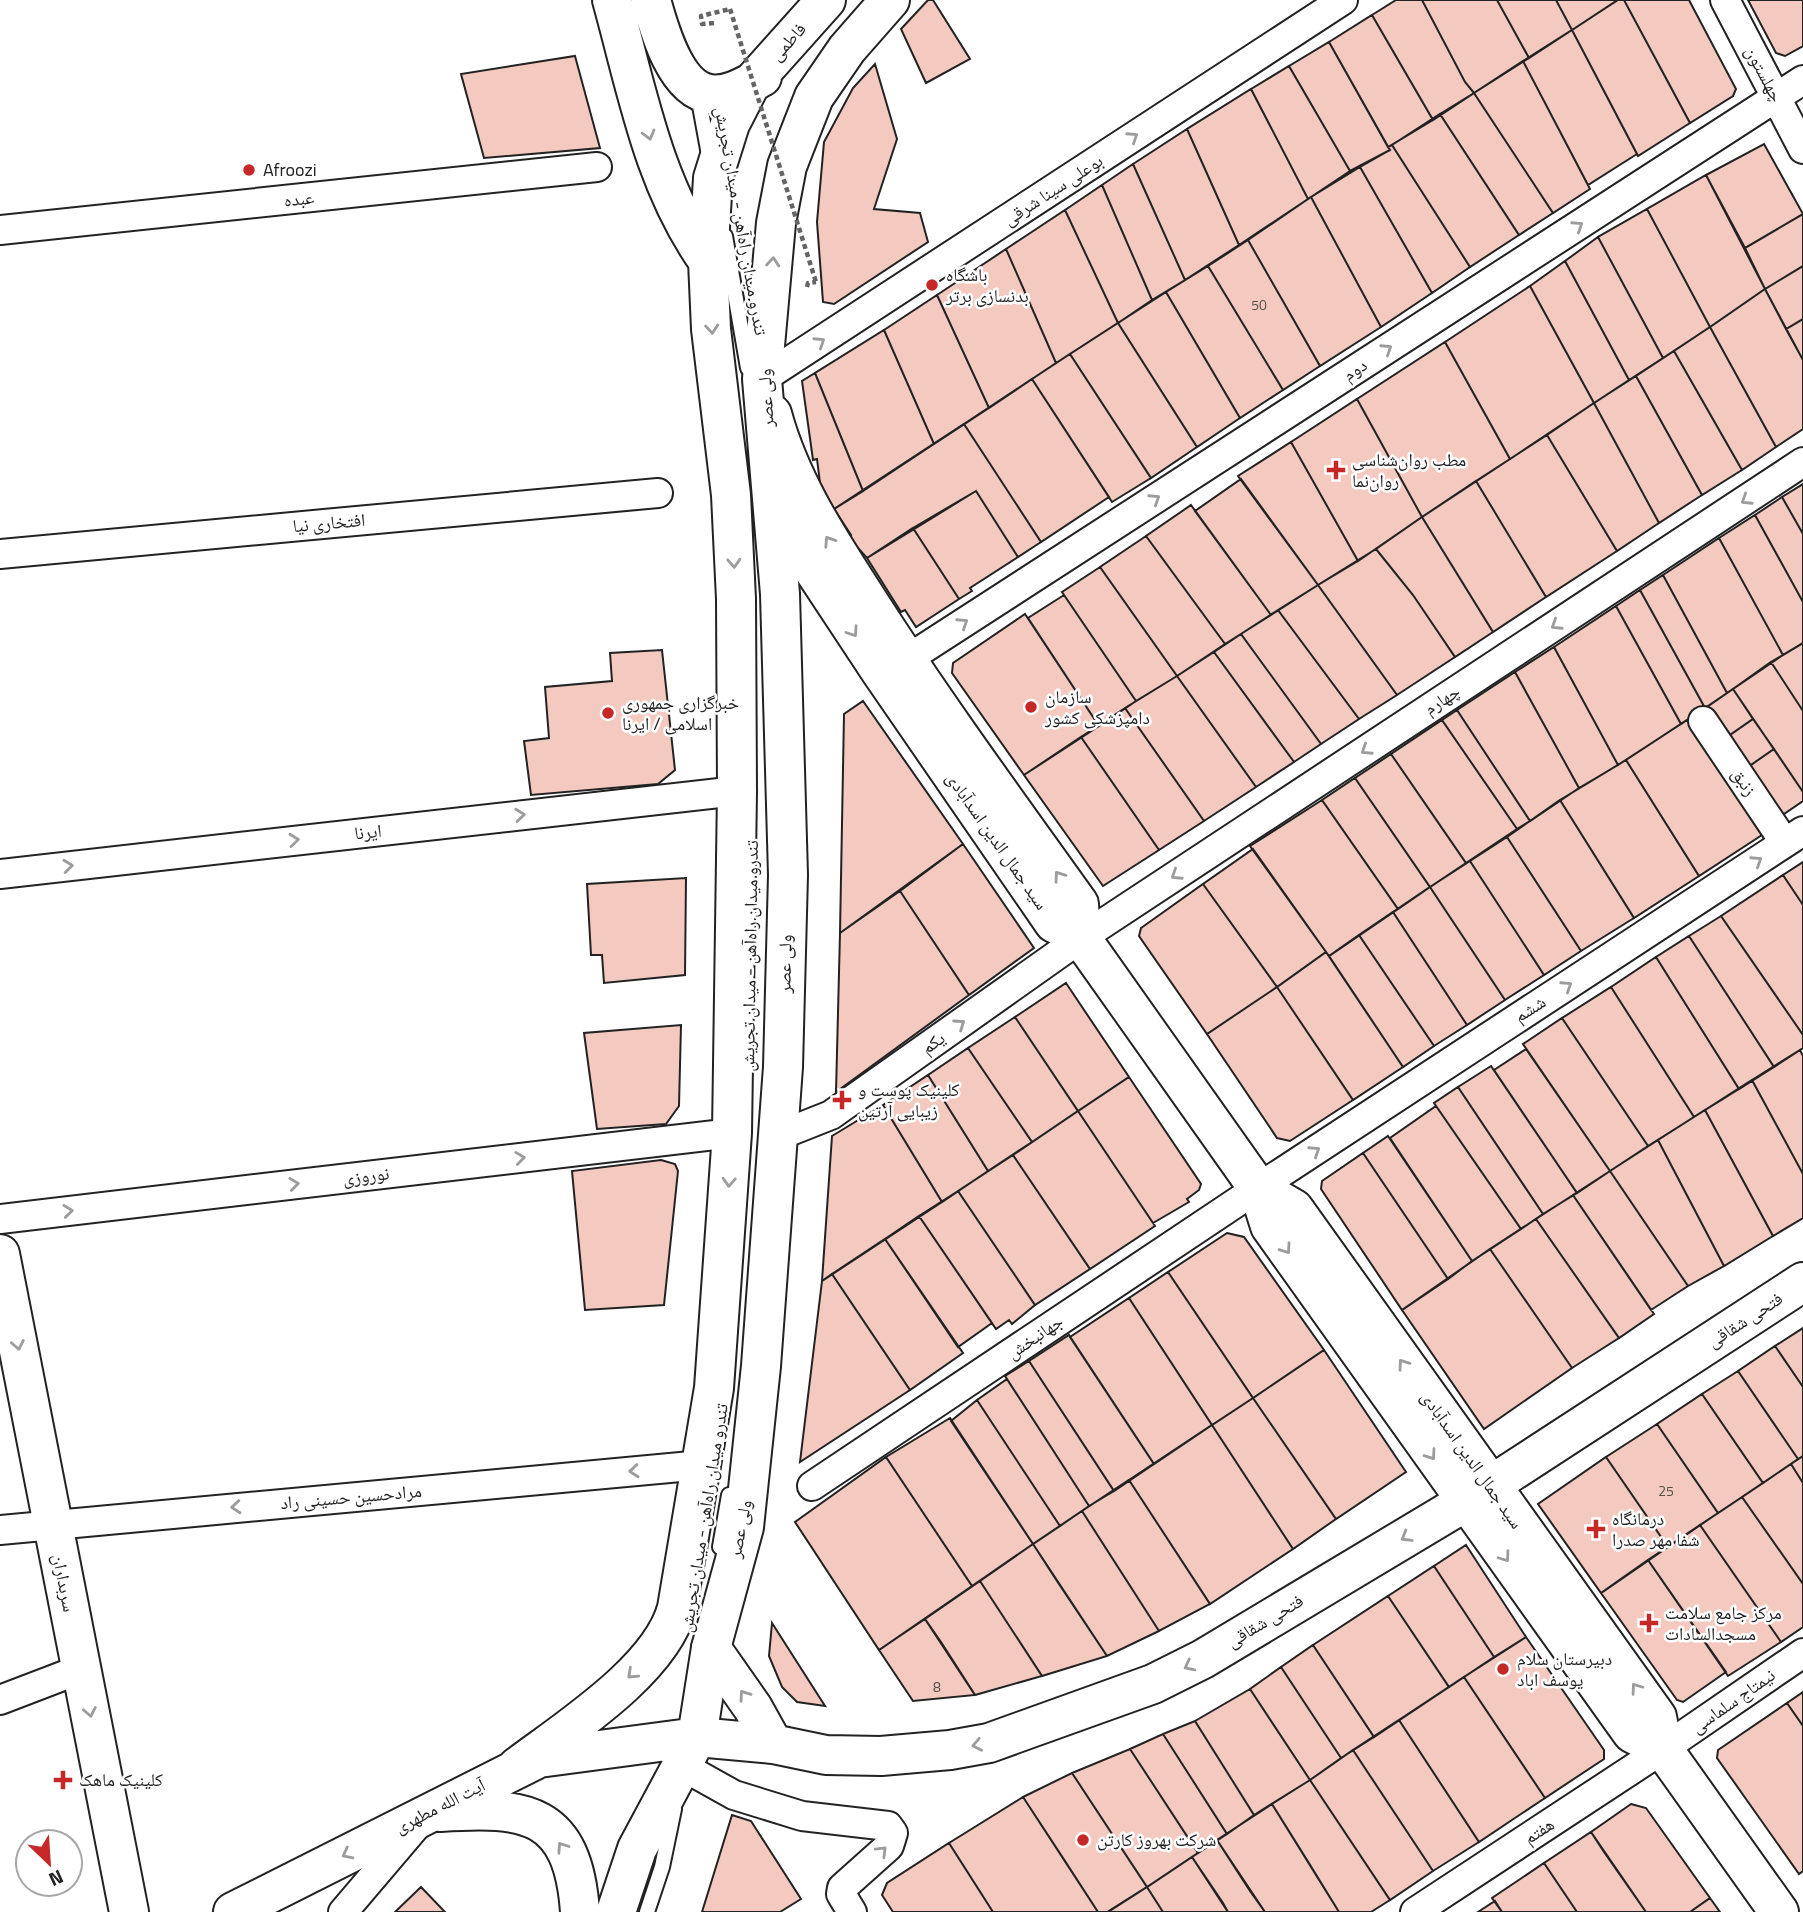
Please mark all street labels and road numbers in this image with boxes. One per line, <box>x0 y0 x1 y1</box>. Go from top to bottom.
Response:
street label: فاطمی <box>763 16 812 67</box>
street label: چهلستون <box>1738 41 1790 107</box>
street label: تندرو میدان راه‌آهن - میدان تجریش <box>708 105 775 337</box>
street label: بوعلی سینا شرقی <box>997 147 1108 232</box>
street label: عبده <box>283 183 315 214</box>
street label: دوم <box>1337 352 1372 388</box>
street label: ولی عصر <box>750 368 781 429</box>
street label: افتخاری نیا <box>291 506 366 539</box>
street label: چهارم <box>1418 678 1465 721</box>
street label: زنبق <box>1725 762 1764 801</box>
street label: سید جمال الدین اسدآبادی <box>940 766 1055 915</box>
street label: ايرنا <box>353 817 383 846</box>
street label: تندرو میدان راه‌آهن - میدان تجریش <box>734 840 765 1072</box>
street label: ولی عصر <box>770 934 799 995</box>
street label: ششم <box>1508 988 1551 1029</box>
street label: یکم <box>915 1025 950 1061</box>
street label: نوروزی <box>341 1159 391 1192</box>
street label: فتحی شقاقی <box>1701 1285 1788 1354</box>
street label: جهانبخش <box>1001 1308 1069 1365</box>
street label: سید جمال الدین اسدآبادی <box>1415 1385 1530 1534</box>
street label: تندرو میدان راه‌آهن - میدان تجریش <box>672 1401 735 1634</box>
street label: مرادحسین حسینی راد <box>279 1477 423 1516</box>
street label: ولی عصر <box>720 1497 758 1561</box>
street label: سربداران <box>46 1552 83 1614</box>
street label: فتحی شقاقی <box>1221 1587 1308 1654</box>
street label: نیمتاج سلماسی <box>1685 1661 1781 1740</box>
street label: آیت الله مطهری <box>390 1771 490 1840</box>
street label: هفتم <box>1518 1811 1560 1851</box>

